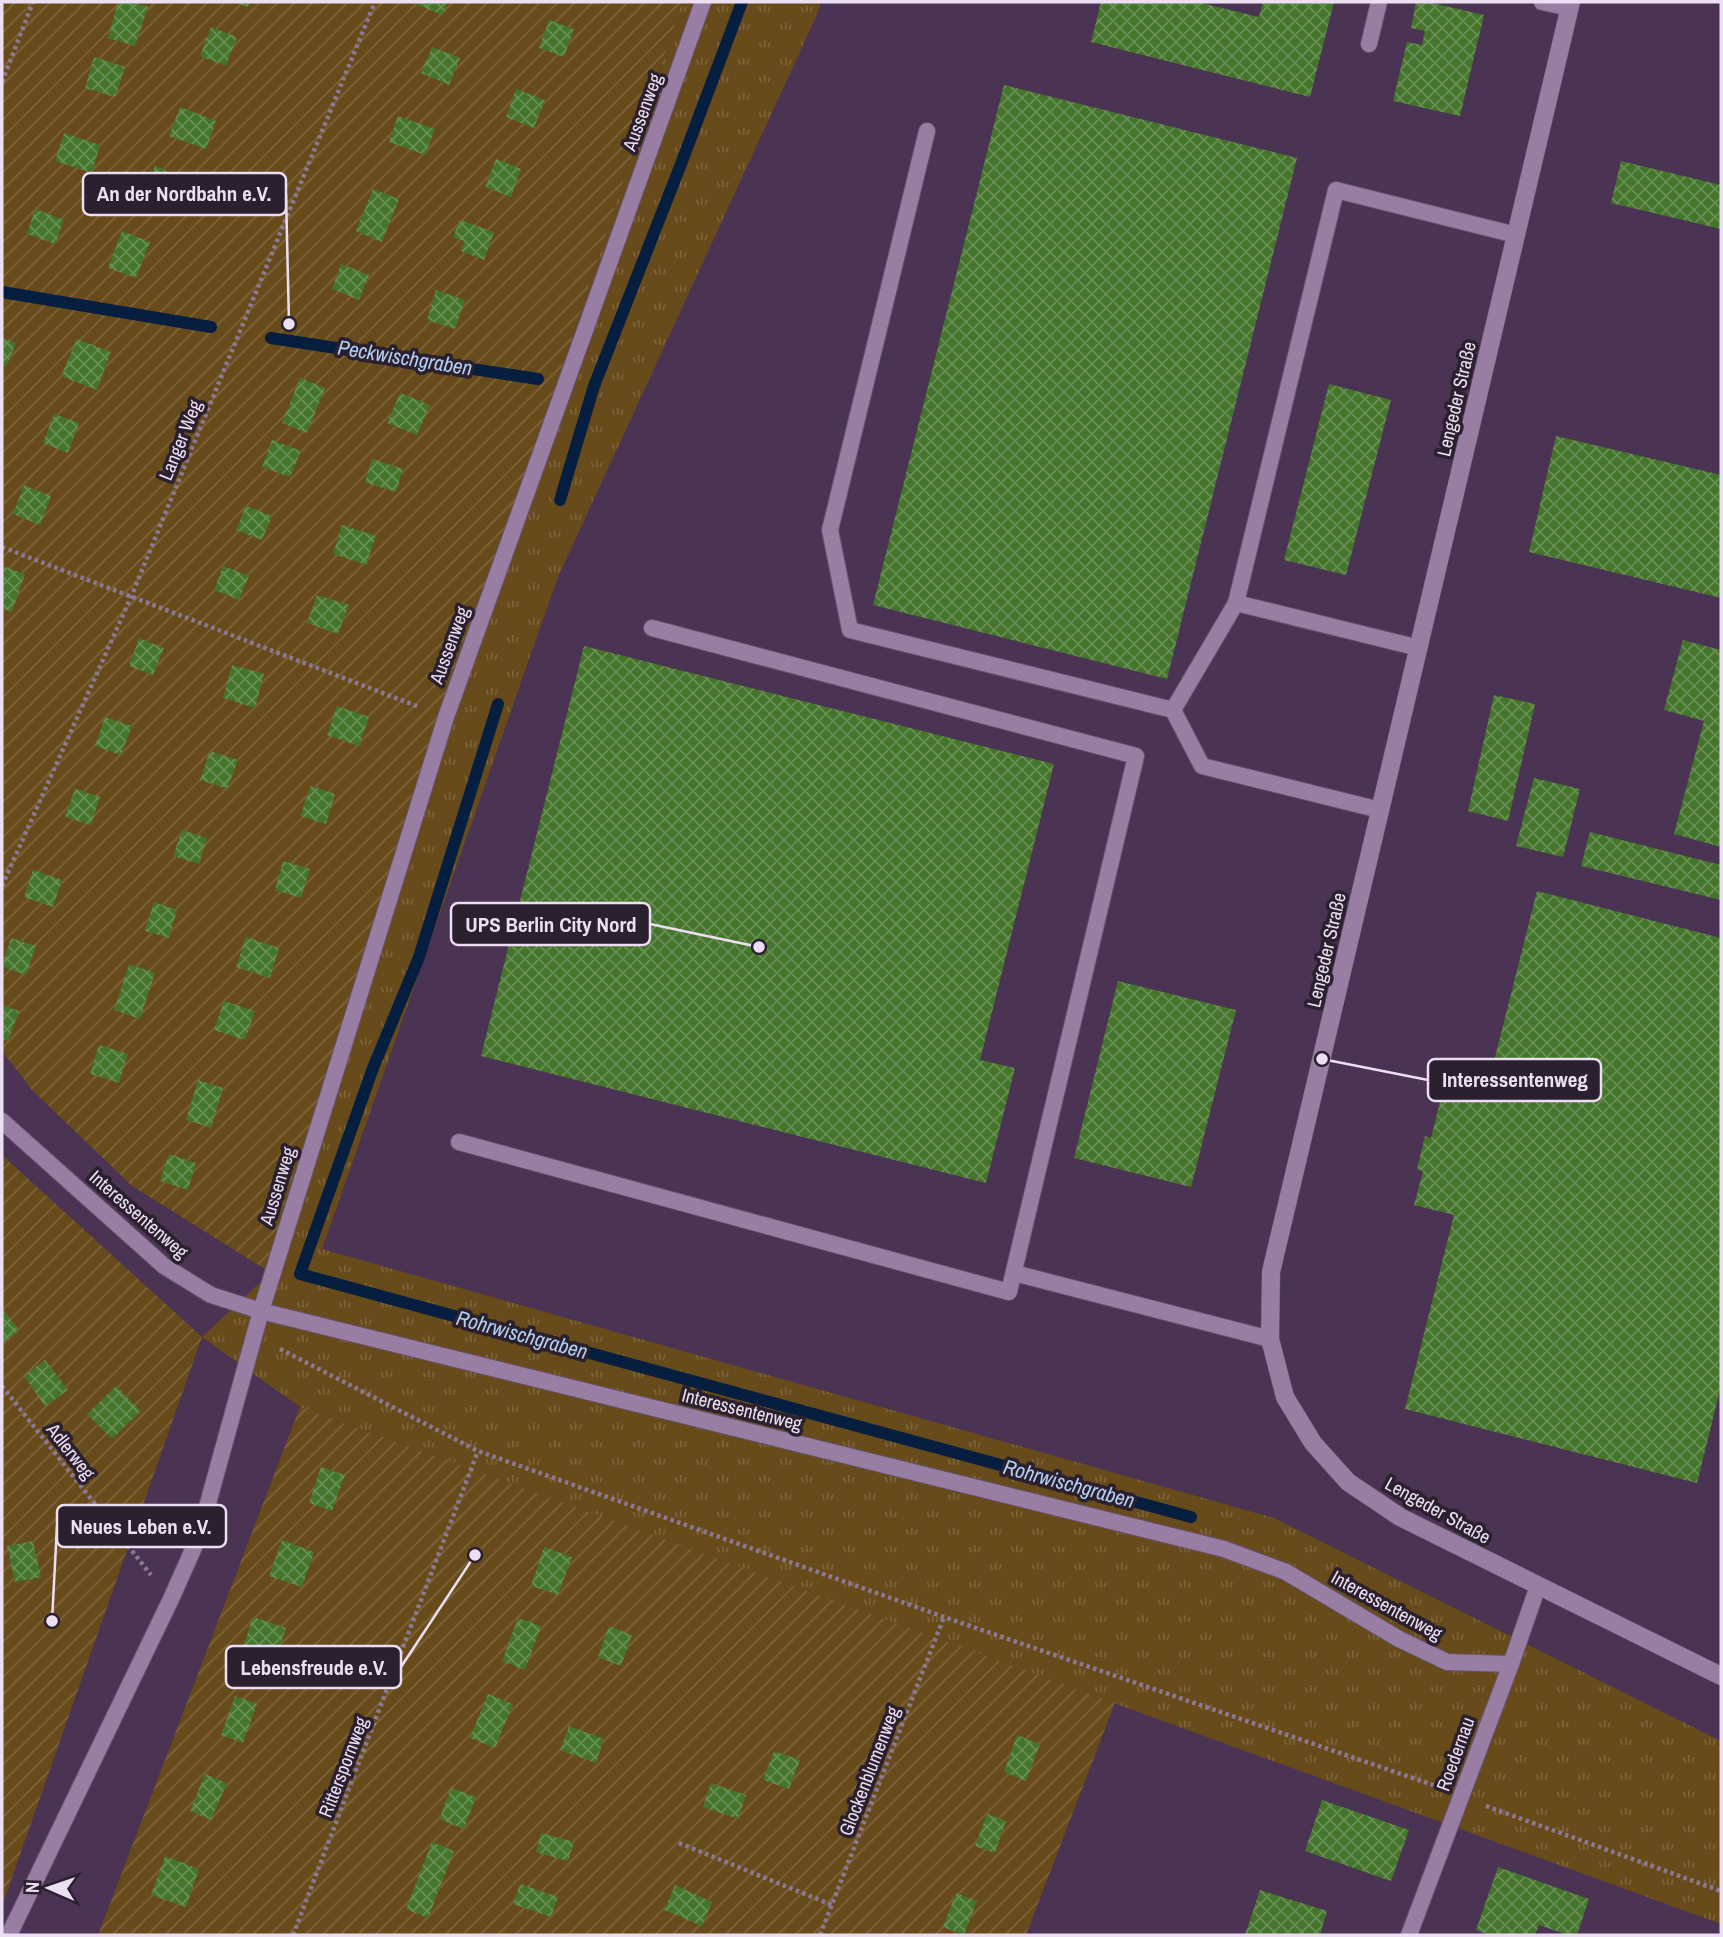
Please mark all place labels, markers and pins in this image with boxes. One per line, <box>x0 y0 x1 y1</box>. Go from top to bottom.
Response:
callout: An der Nordbahn e.V. <box>83 173 286 215</box>
callout: UPS Berlin City Nord <box>451 903 650 945</box>
callout: Interessentenweg <box>1428 1059 1601 1101</box>
callout: Neues Leben e.V. <box>57 1505 226 1547</box>
callout: Lebensfreude e.V. <box>226 1646 401 1688</box>

